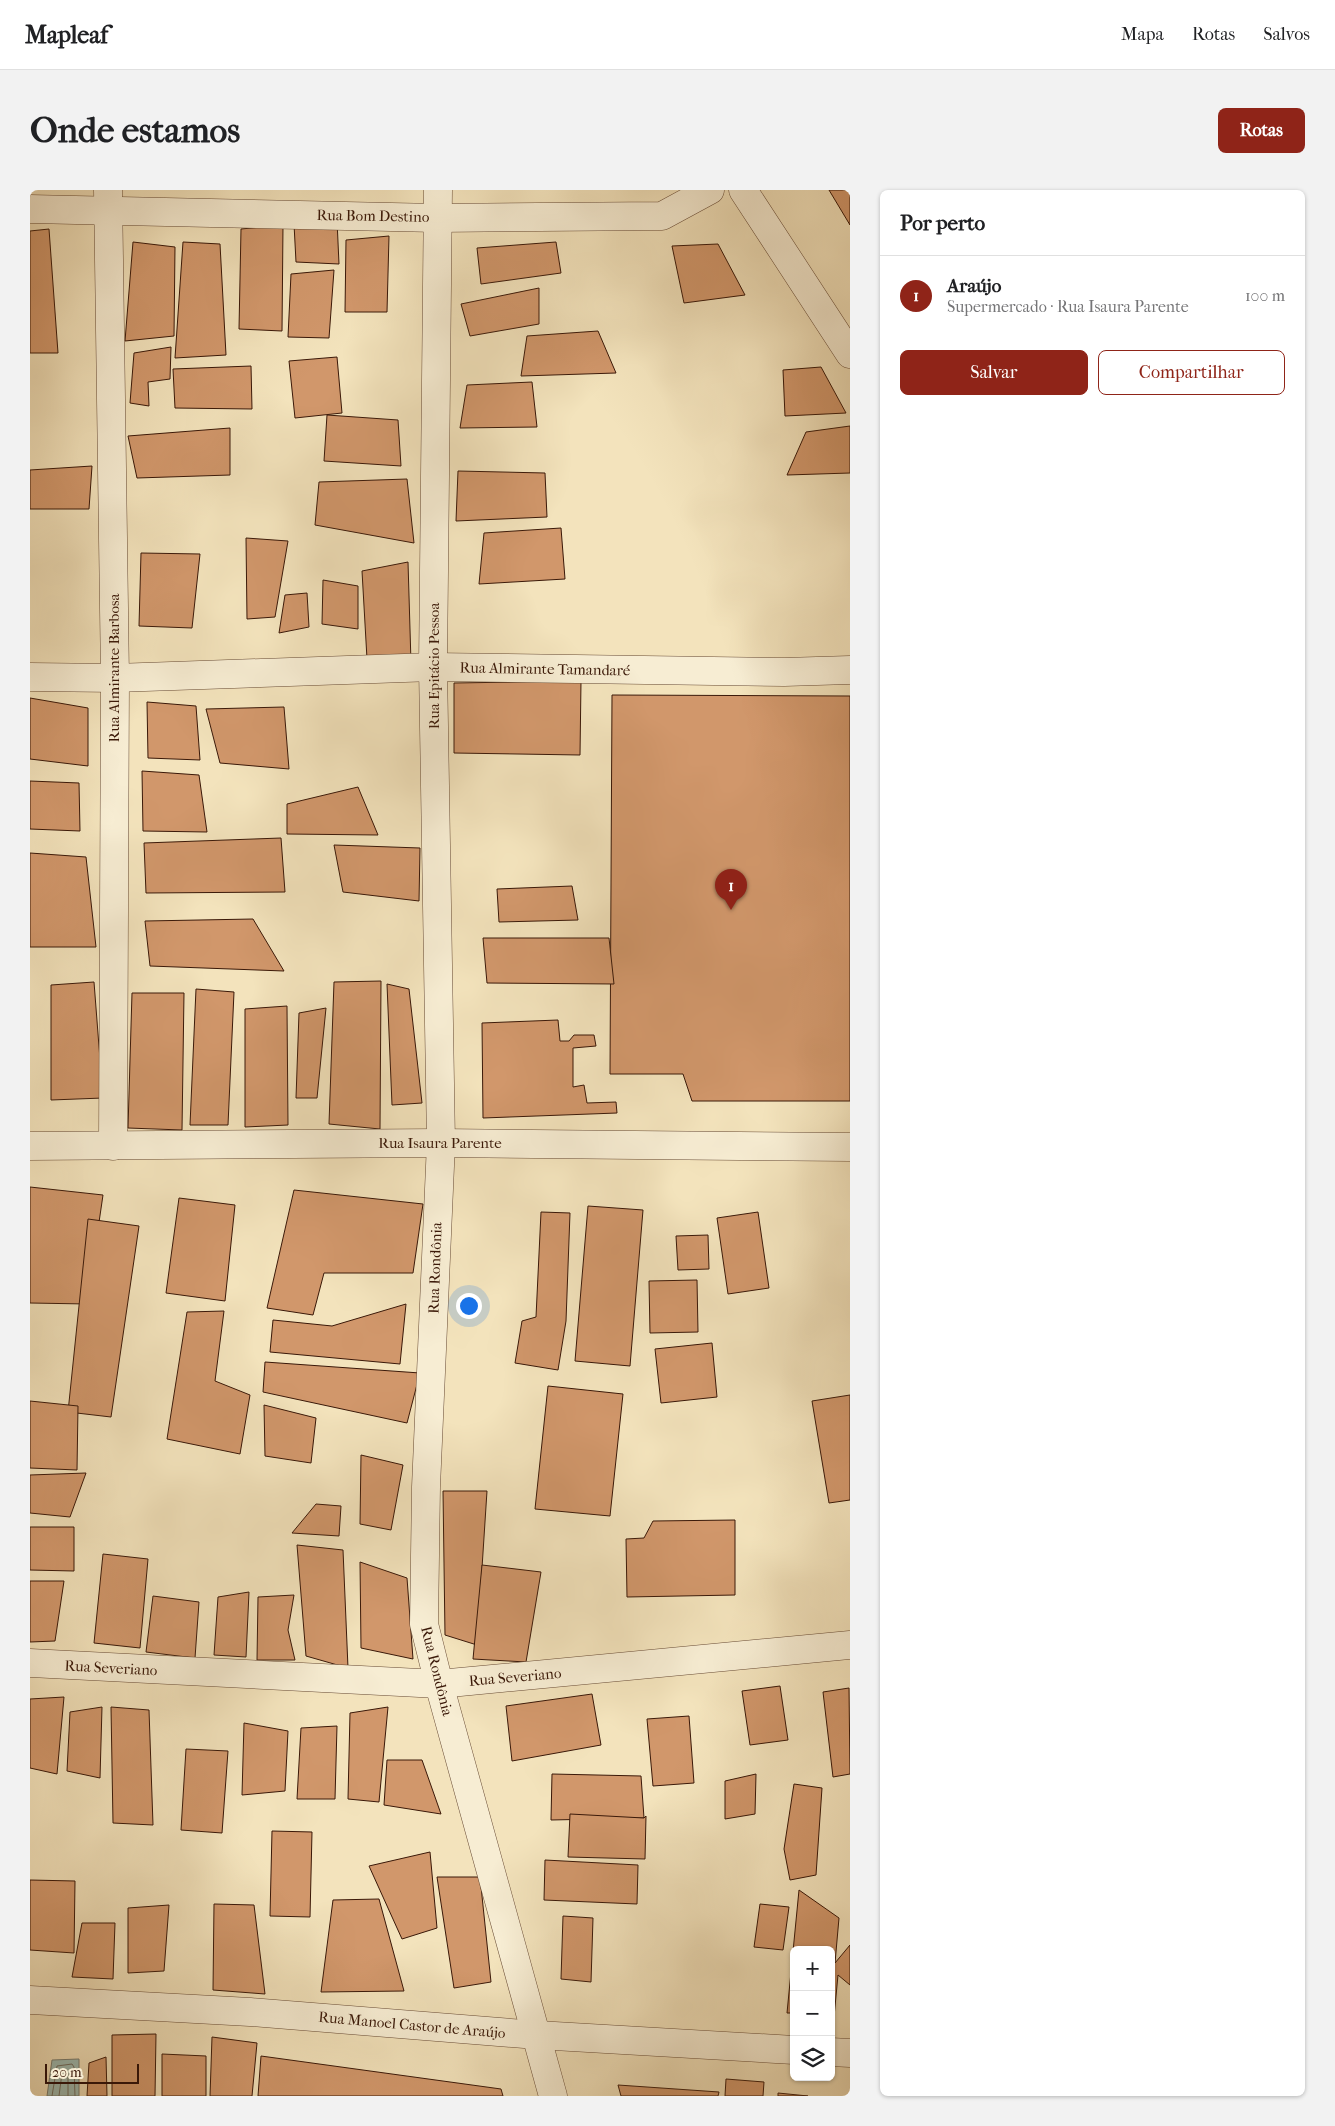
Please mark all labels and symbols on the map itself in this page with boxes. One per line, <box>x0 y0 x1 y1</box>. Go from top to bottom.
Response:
street label: Rua Bom Destino <box>316 206 430 226</box>
street label: Rua Almirante Barbosa <box>105 592 123 742</box>
street label: Rua Epitácio Pessoa <box>425 602 443 729</box>
street label: Rua Almirante Tamandaré <box>460 659 631 679</box>
pin: 1 <box>715 869 747 910</box>
street label: Rua Isaura Parente <box>378 1134 502 1152</box>
street label: Rua Rondônia <box>424 1221 446 1314</box>
your location <box>456 1293 482 1319</box>
street label: Rua Rondônia <box>417 1624 457 1719</box>
street label: Rua Severiano <box>64 1657 158 1679</box>
street label: Rua Severiano <box>468 1664 562 1690</box>
street label: Rua Manoel Castor de Araújo <box>318 2008 507 2042</box>
scale bar <box>45 2061 139 2084</box>

